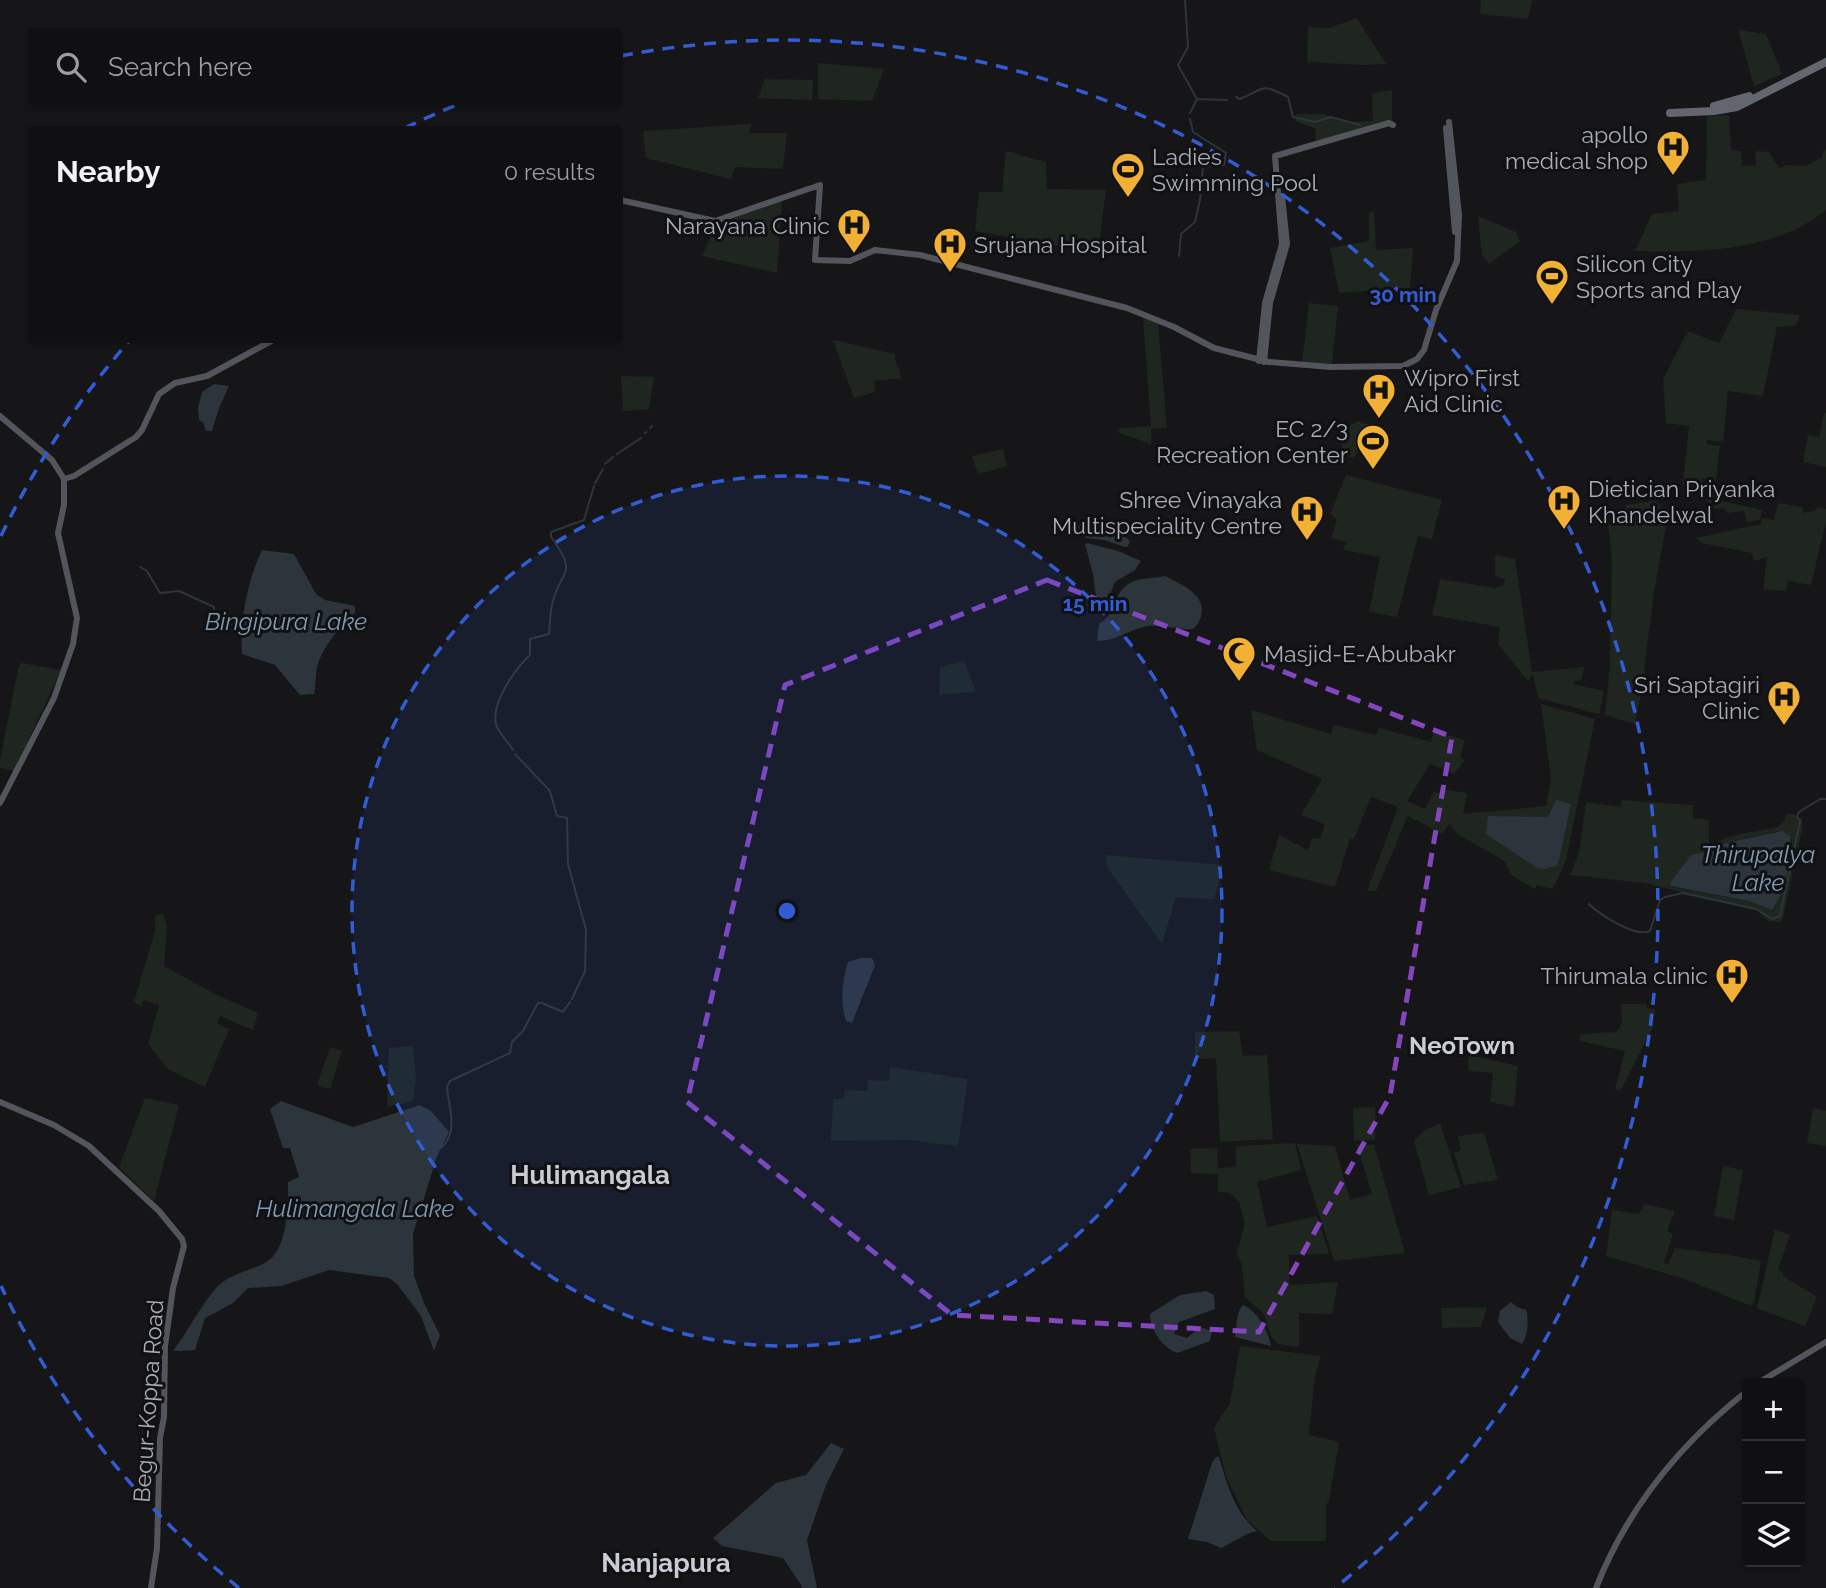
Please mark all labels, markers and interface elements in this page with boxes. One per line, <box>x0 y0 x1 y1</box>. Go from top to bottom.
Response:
search box <box>28 28 623 105</box>
icon: search <box>52 48 90 86</box>
text: Search here <box>108 52 252 82</box>
place label: apollo medical shop <box>1505 121 1648 174</box>
hospital icon: apollo medical shop <box>1654 128 1692 177</box>
place label: Ladies Swimming Pool <box>1152 143 1319 196</box>
sports icon: Ladies Swimming Pool <box>1109 150 1147 199</box>
text: Nearby <box>56 154 160 189</box>
text: 0 results <box>504 158 595 185</box>
hospital icon: Narayana Clinic <box>835 206 873 255</box>
place label: Narayana Clinic <box>665 212 830 239</box>
hospital icon: Srujana Hospital <box>931 225 969 274</box>
place label: Srujana Hospital <box>974 231 1147 258</box>
place label: Silicon City Sports and Play <box>1576 250 1742 303</box>
sports icon: Silicon City Sports and Play <box>1533 257 1571 306</box>
text: 30 min <box>1369 282 1437 307</box>
place label: Wipro First Aid Clinic <box>1404 364 1520 417</box>
hospital icon: Wipro First Aid Clinic <box>1360 371 1398 420</box>
place label: EC 2/3 Recreation Center <box>1156 415 1348 468</box>
sports icon: EC 2/3 Recreation Center <box>1354 422 1392 471</box>
place label: Dietician Priyanka Khandelwal <box>1588 475 1775 528</box>
hospital icon: Dietician Priyanka Khandelwal <box>1545 482 1583 531</box>
place label: Shree Vinayaka Multispeciality Centre <box>1052 486 1282 539</box>
hospital icon: Shree Vinayaka Multispeciality Centre <box>1288 493 1326 542</box>
text: 15 min <box>1063 591 1127 616</box>
water label: Bingipura Lake <box>205 607 367 636</box>
mosque icon: Masjid-E-Abubakr <box>1220 634 1258 683</box>
place label: Masjid-E-Abubakr <box>1264 640 1456 667</box>
place label: Sri Saptagiri Clinic <box>1634 671 1760 724</box>
hospital icon: Sri Saptagiri Clinic <box>1765 678 1803 727</box>
water label: Thirupalya Lake <box>1701 840 1815 897</box>
centre of rings <box>775 899 799 923</box>
hospital icon: Thirumala clinic <box>1713 956 1751 1005</box>
place label: Thirumala clinic <box>1541 962 1708 989</box>
district label: NeoTown <box>1409 1031 1515 1060</box>
district label: Hulimangala <box>510 1160 670 1190</box>
water label: Hulimangala Lake <box>256 1194 455 1223</box>
street label: Begur-Koppa Road <box>127 1299 169 1503</box>
map controls <box>1742 1378 1805 1567</box>
button: + <box>1742 1378 1805 1441</box>
button: − <box>1742 1441 1805 1504</box>
button: layers <box>1742 1504 1805 1567</box>
district label: Nanjapura <box>601 1548 731 1578</box>

